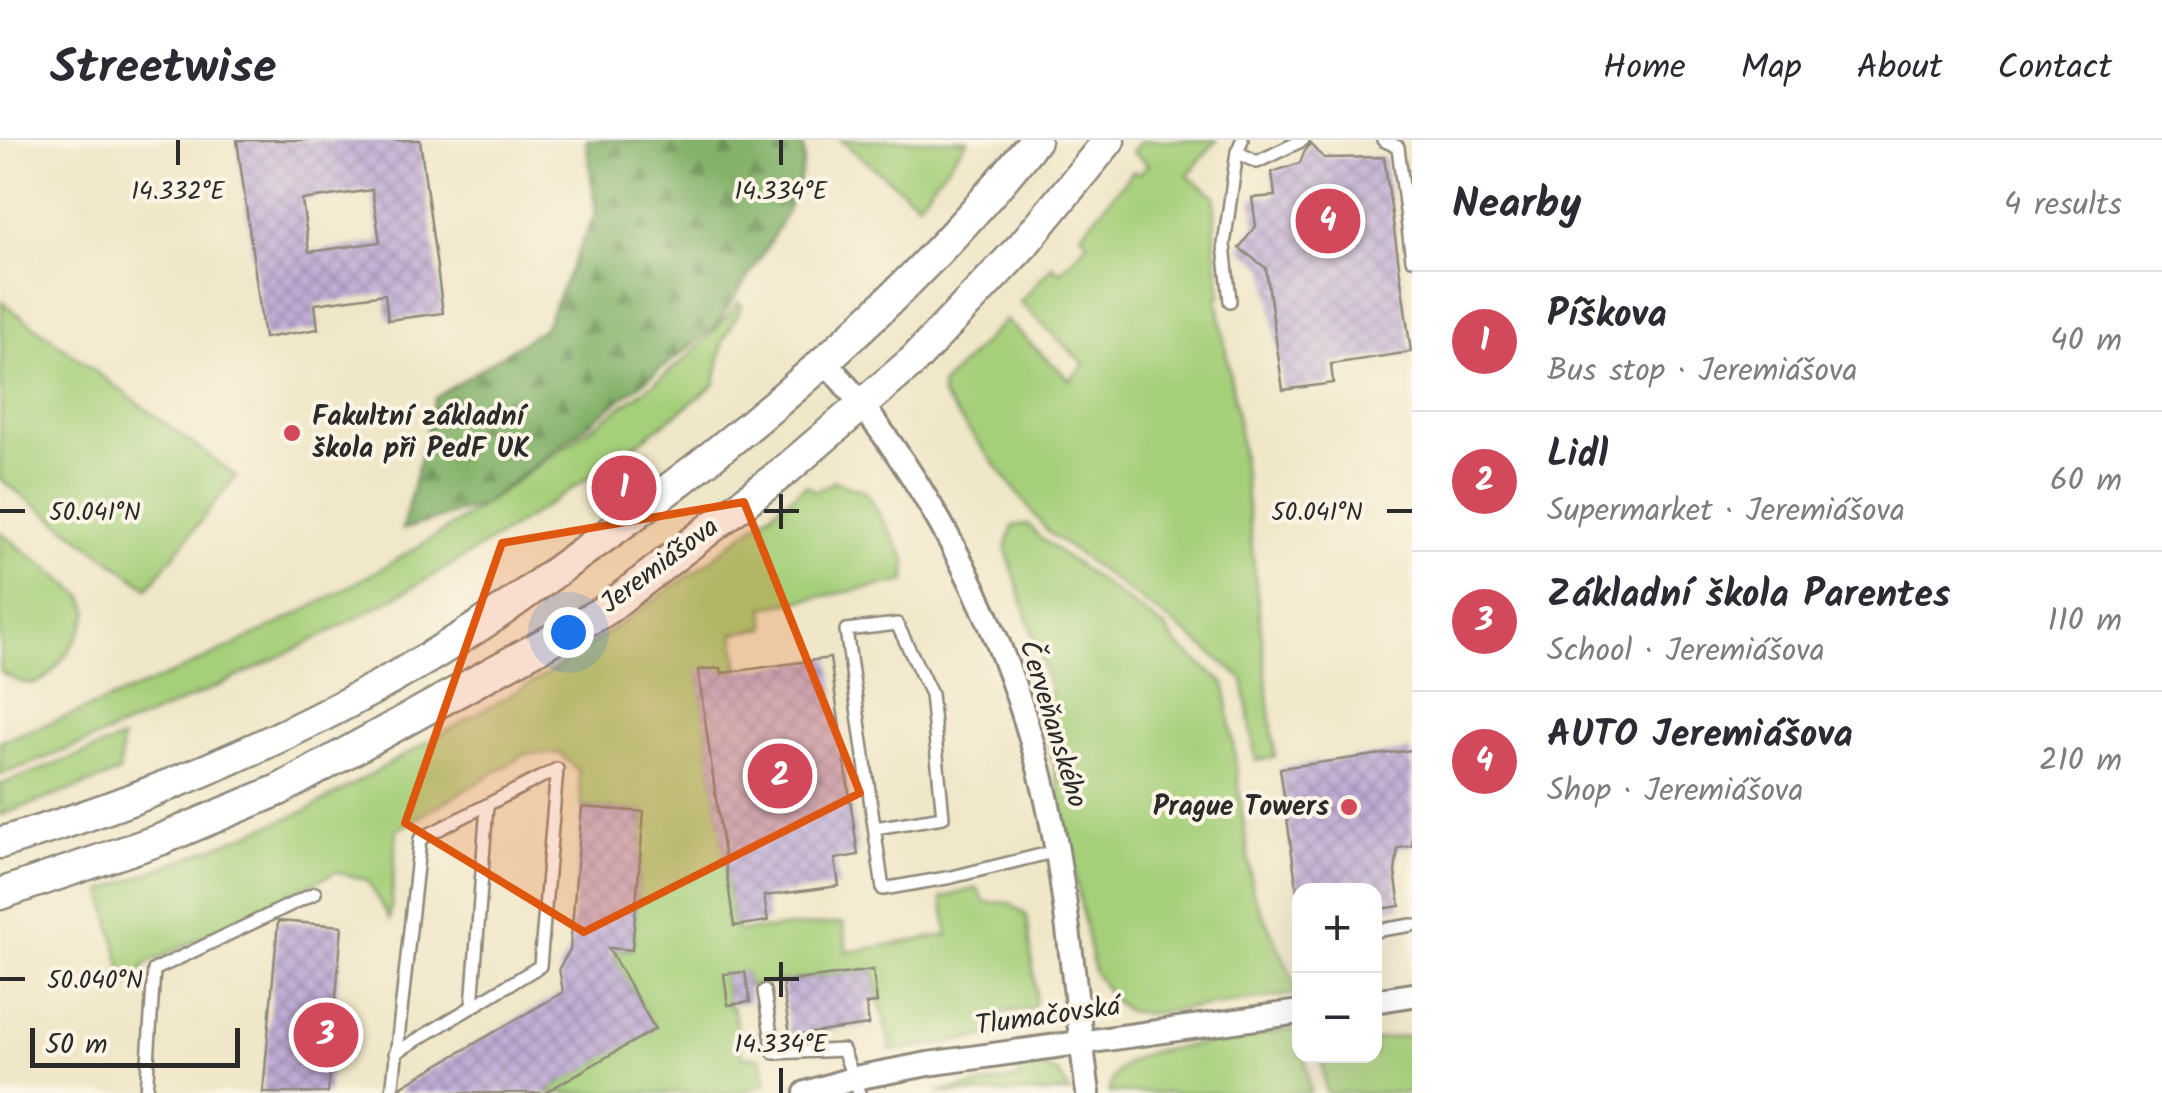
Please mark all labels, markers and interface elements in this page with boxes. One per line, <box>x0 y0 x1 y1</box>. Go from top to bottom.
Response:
text: Streetwise <box>50 31 276 107</box>
text: Home <box>1603 41 1686 97</box>
text: Map <box>1741 41 1802 97</box>
text: About <box>1857 41 1942 97</box>
text: Contact <box>1997 41 2112 97</box>
text: 14.332°E <box>131 172 226 212</box>
text: 14.334°E <box>735 172 829 212</box>
text: Nearby <box>1452 172 1581 239</box>
text: 4 results <box>2004 180 2122 231</box>
pin: 4 <box>1296 184 1360 258</box>
text: Píškova <box>1547 286 1667 346</box>
text: 1 <box>1480 316 1489 367</box>
text: 40 m <box>2050 316 2122 367</box>
text: Bus stop · Jeremiášova <box>1547 346 1858 397</box>
place label: Fakultní základní škola při PedF UK <box>312 395 530 472</box>
marker: Fakultní základní škola při PedF UK <box>281 422 303 444</box>
text: Lidl <box>1547 426 1608 486</box>
pin: 1 <box>592 450 656 526</box>
text: 2 <box>1475 456 1494 507</box>
text: 60 m <box>2050 456 2122 507</box>
text: Supermarket · Jeremiášova <box>1547 486 1905 537</box>
text: 50.041°N <box>49 493 141 533</box>
text: 50.041°N <box>1271 493 1363 533</box>
street label: Jeremiášova <box>591 506 729 626</box>
text: Základní škola Parentes <box>1547 566 1950 626</box>
text: 3 <box>1476 596 1493 647</box>
text: 110 m <box>2048 596 2122 647</box>
your location <box>543 607 594 658</box>
text: School · Jeremiášova <box>1547 626 1825 677</box>
street label: Červeňanského <box>1005 634 1099 814</box>
text: AUTO Jeremiášova <box>1547 706 1853 766</box>
text: 4 <box>1476 736 1493 787</box>
text: 210 m <box>2039 736 2122 787</box>
pin: 2 <box>748 738 812 814</box>
text: Shop · Jeremiášova <box>1547 766 1803 817</box>
place label: Prague Towers <box>1153 785 1329 830</box>
marker: Prague Towers <box>1338 796 1360 818</box>
map controls <box>1292 883 1382 1063</box>
button: + <box>1292 883 1382 973</box>
text: 50.040°N <box>47 961 143 1001</box>
button: − <box>1292 973 1382 1063</box>
street label: Tlumačovská <box>973 984 1126 1049</box>
pin: 3 <box>294 998 358 1072</box>
scale bar <box>30 1023 240 1068</box>
text: 50 m <box>45 1023 108 1068</box>
text: 14.334°E <box>735 1025 829 1065</box>

